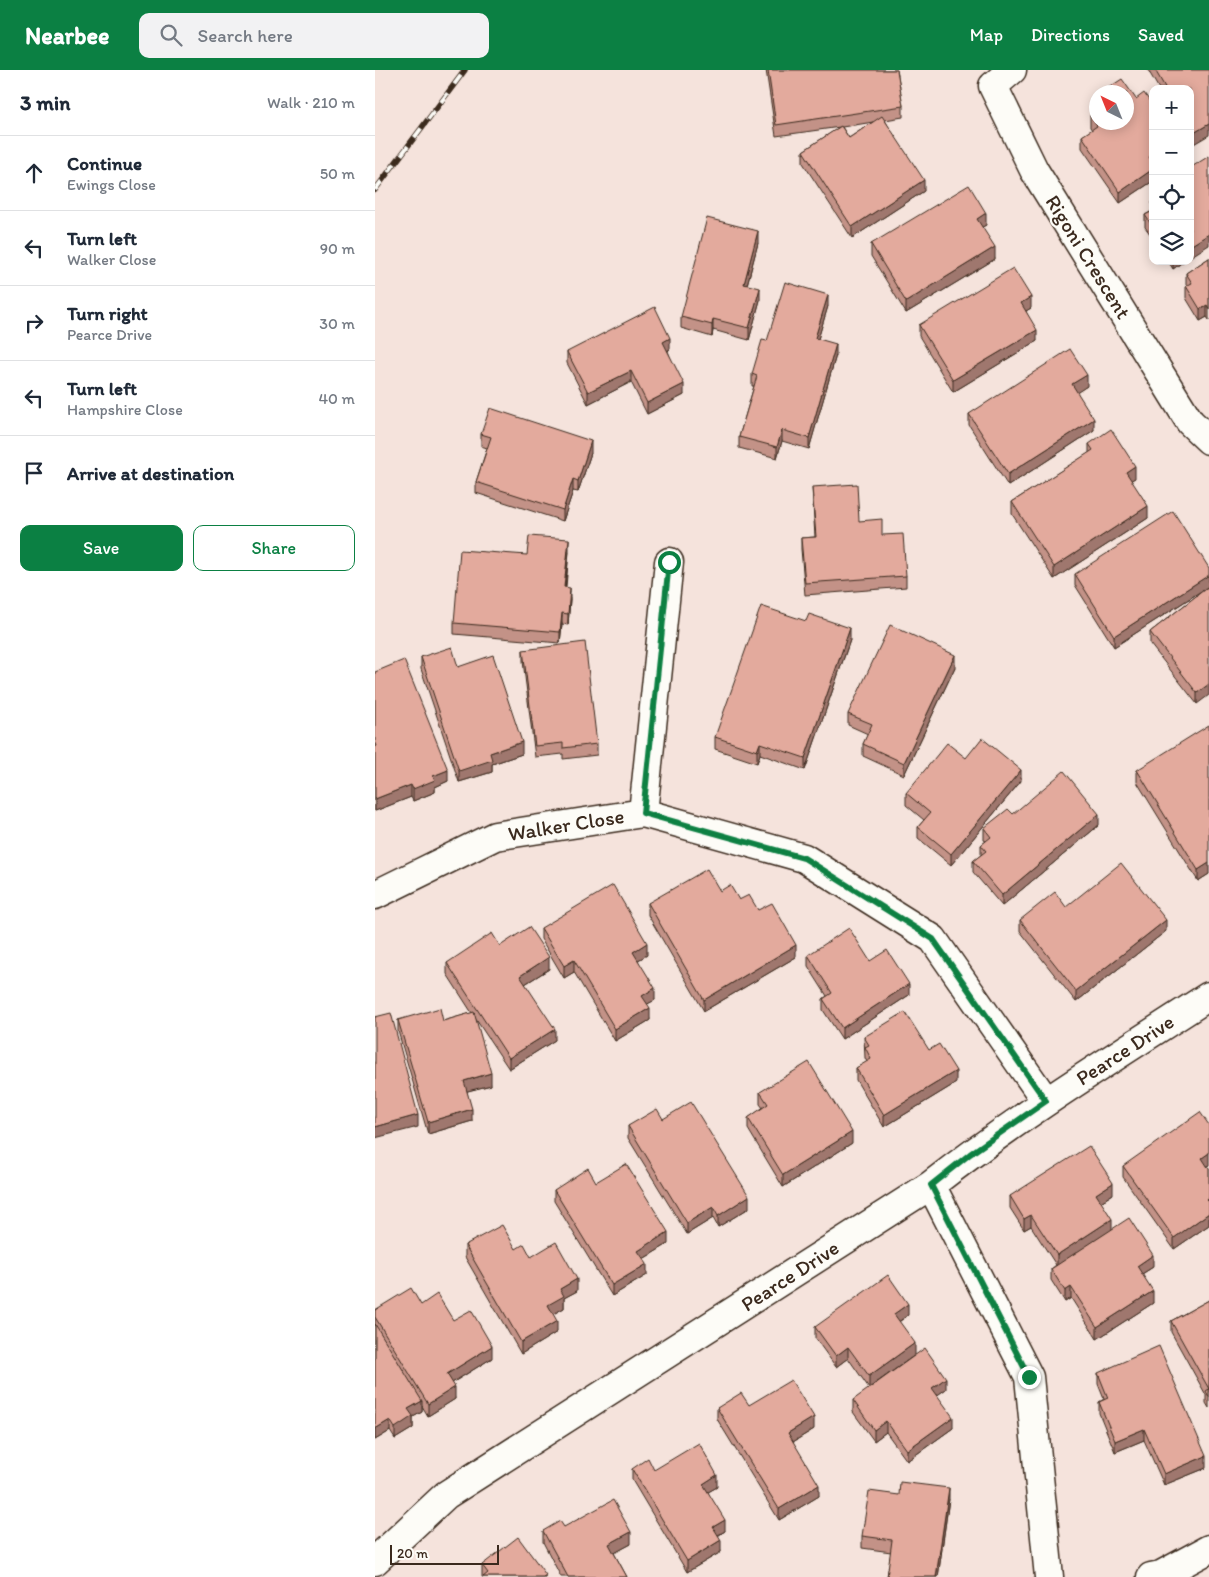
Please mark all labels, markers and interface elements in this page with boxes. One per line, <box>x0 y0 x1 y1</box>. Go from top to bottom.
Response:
search box <box>139 13 489 58</box>
text: Nearbee <box>25 21 109 50</box>
icon: search <box>157 21 185 49</box>
text: Search here <box>197 24 293 47</box>
text: Map <box>970 24 1003 46</box>
text: Directions <box>1031 24 1110 46</box>
text: Saved <box>1138 24 1184 46</box>
north arrow <box>1089 85 1134 130</box>
map controls <box>1149 85 1194 265</box>
button: + <box>1149 85 1194 130</box>
text: 3 min <box>20 90 70 115</box>
text: Walk · 210 m <box>267 93 355 112</box>
button: − <box>1149 130 1194 175</box>
text: Continue <box>67 152 142 175</box>
icon: ahead <box>20 159 48 187</box>
text: 50 m <box>320 164 355 183</box>
text: Ewings Close <box>67 175 156 194</box>
button: locate <box>1149 175 1194 220</box>
street label: Rigoni Crescent <box>1040 190 1137 323</box>
button: layers <box>1149 220 1194 265</box>
text: Turn left <box>67 227 137 250</box>
icon: left <box>20 234 48 262</box>
text: 90 m <box>320 239 355 258</box>
text: Walker Close <box>67 250 156 269</box>
text: Turn right <box>67 302 148 325</box>
icon: right <box>20 309 48 337</box>
text: 30 m <box>319 314 355 333</box>
text: Pearce Drive <box>67 325 152 344</box>
text: Turn left <box>67 377 137 400</box>
icon: left <box>20 384 48 412</box>
text: 40 m <box>318 389 355 408</box>
text: Hampshire Close <box>67 400 183 419</box>
icon: arrive <box>20 459 48 487</box>
text: Arrive at destination <box>67 462 234 485</box>
button: Save <box>20 525 183 571</box>
button: Share <box>193 525 355 571</box>
route start <box>658 551 681 574</box>
street label: Walker Close <box>506 803 626 846</box>
street label: Pearce Drive <box>1071 1009 1178 1091</box>
street label: Pearce Drive <box>736 1235 843 1317</box>
route end <box>1018 1366 1041 1389</box>
scale bar <box>390 1542 499 1565</box>
text: 20 m <box>397 1545 428 1562</box>

